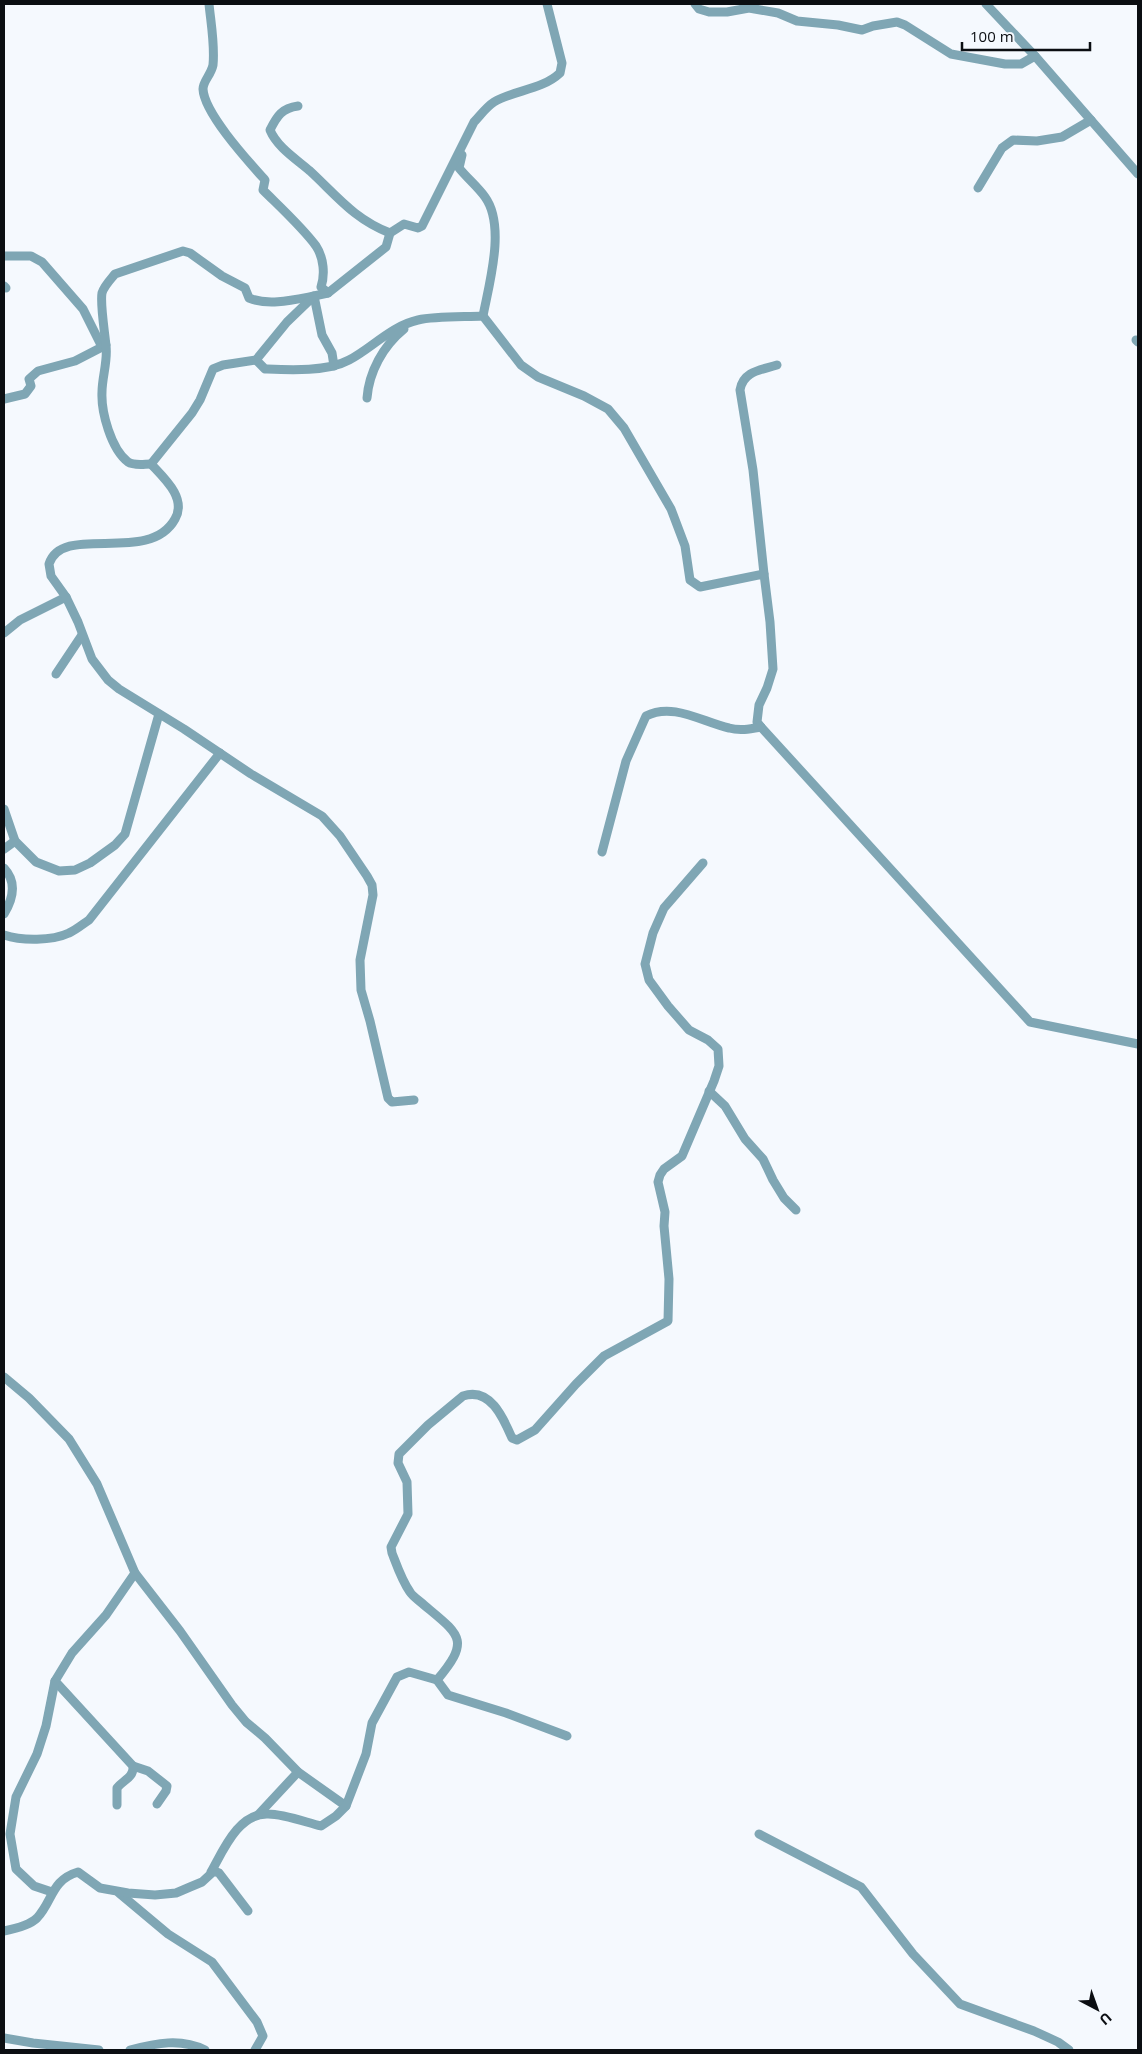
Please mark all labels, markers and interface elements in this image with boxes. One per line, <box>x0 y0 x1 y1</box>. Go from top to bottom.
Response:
scale bar <box>962 20 1090 52</box>
text: 100 m <box>970 26 1014 46</box>
north arrow <box>1072 1984 1122 2034</box>
text: U <box>1096 2009 1116 2030</box>

